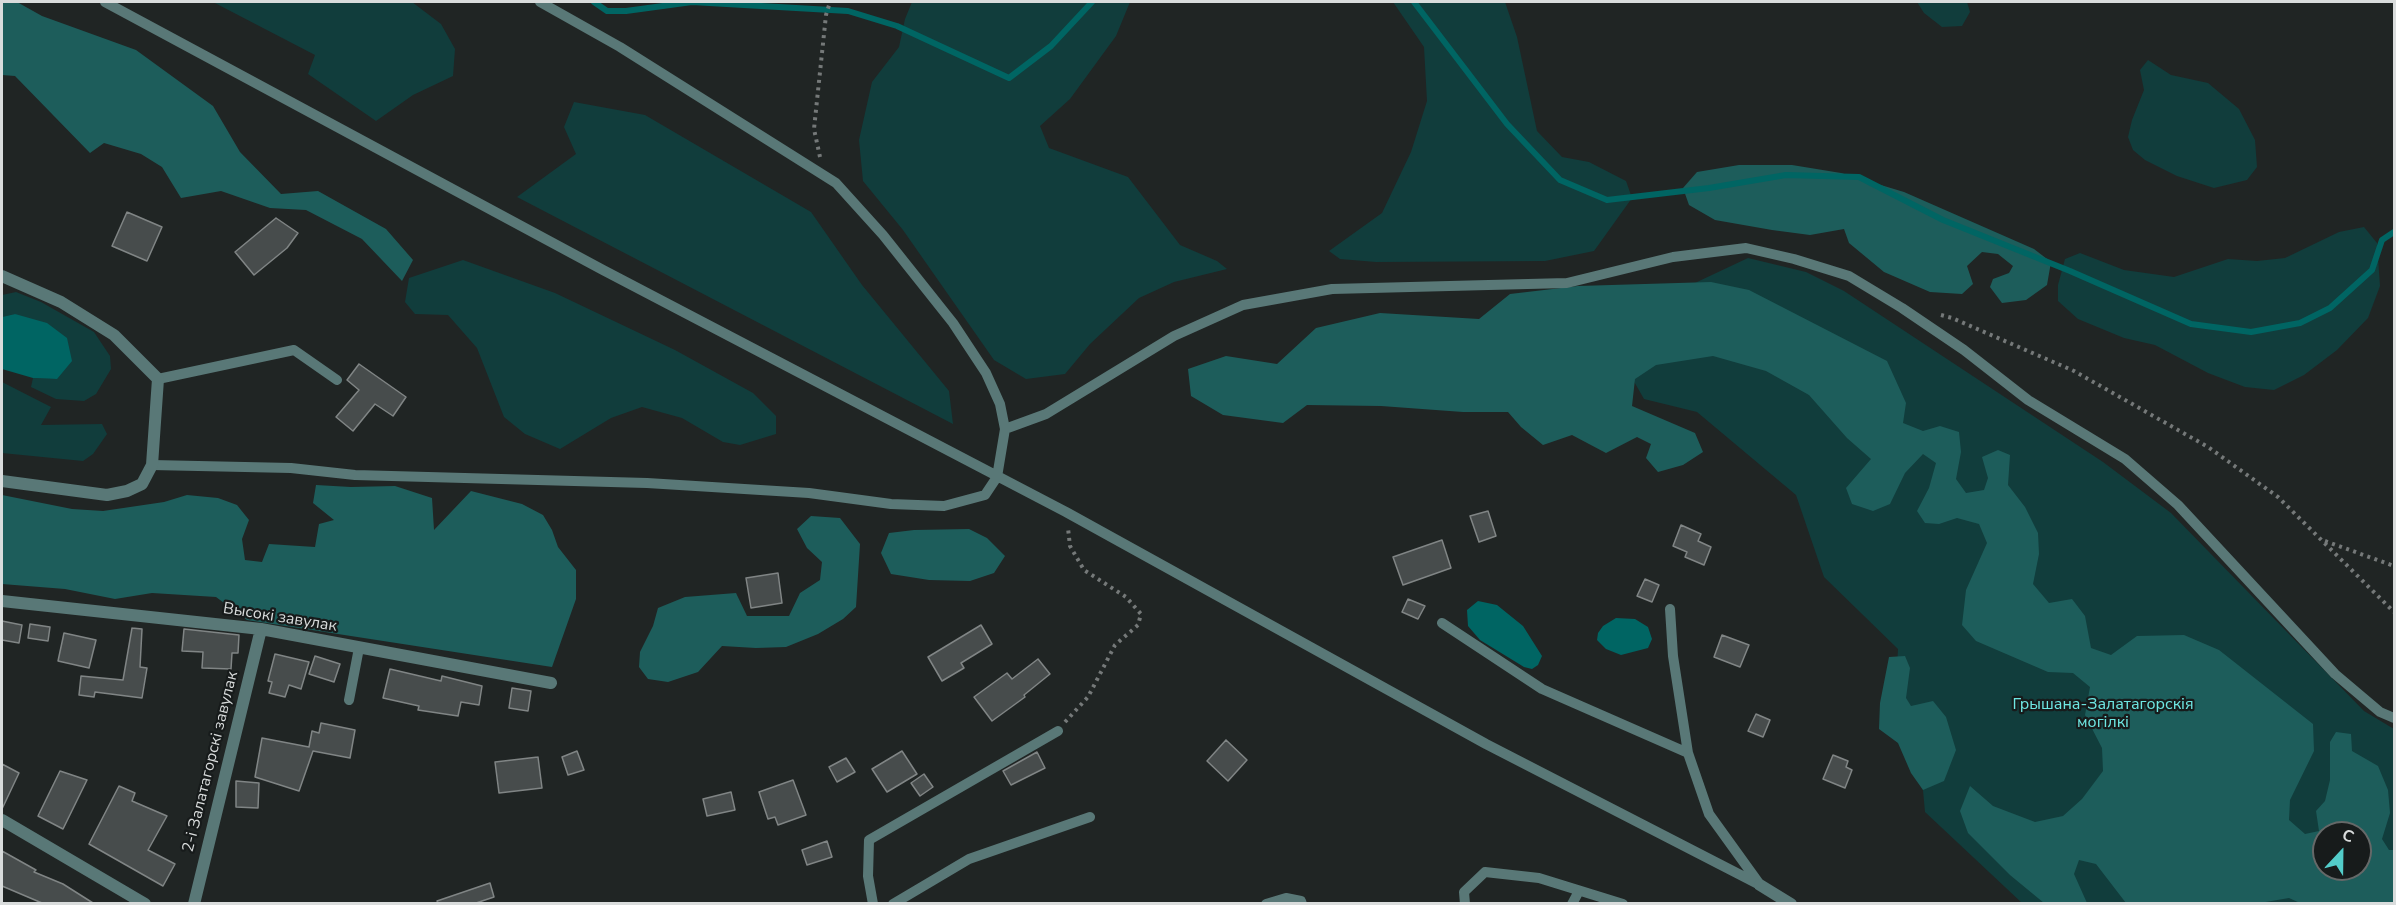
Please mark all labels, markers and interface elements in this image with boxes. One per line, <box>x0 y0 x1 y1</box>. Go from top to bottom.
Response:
street label: Высокі завулак <box>222 600 338 636</box>
street label: 2-і Залатагорскі завулак <box>179 670 243 854</box>
park label: Грышана-Залатагорскія могілкі <box>2012 695 2194 733</box>
north arrow <box>2312 821 2372 881</box>
text: С <box>2339 824 2357 848</box>

